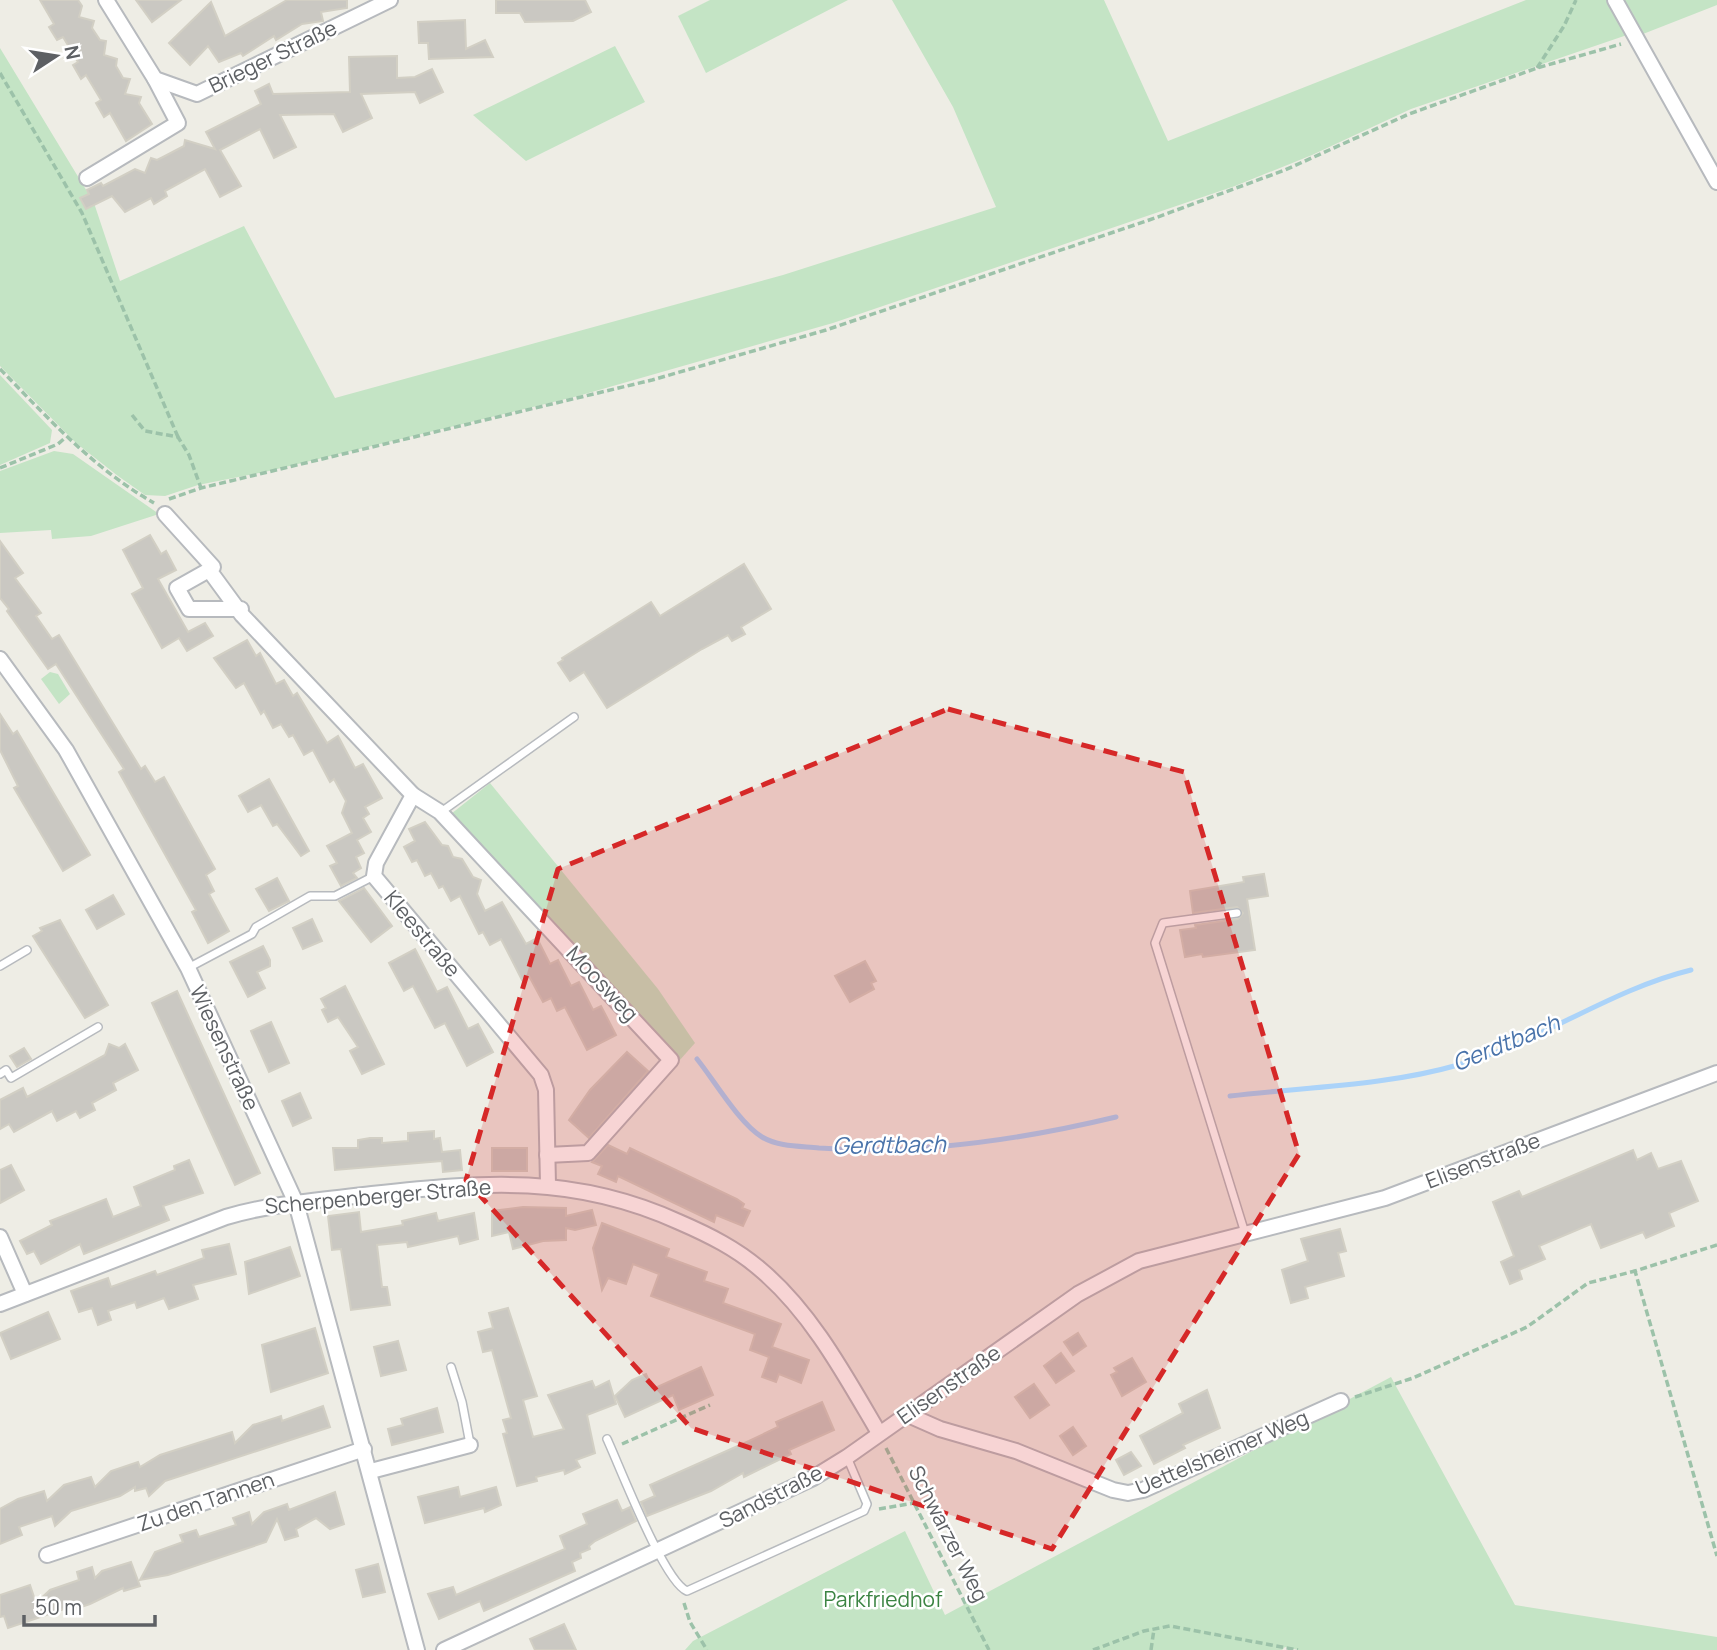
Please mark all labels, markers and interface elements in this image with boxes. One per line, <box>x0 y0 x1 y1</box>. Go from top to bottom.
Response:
street label: Brieger Straße <box>204 13 341 99</box>
north arrow <box>21 21 91 91</box>
text: N <box>58 43 87 62</box>
street label: Kleestraße <box>378 884 467 983</box>
street label: Moosweg <box>561 940 645 1027</box>
street label: Wiesenstraße <box>184 980 266 1115</box>
water label: Gerdtbach <box>1447 1006 1565 1078</box>
street label: Elisenstraße <box>1421 1125 1544 1195</box>
water label: Gerdtbach <box>832 1127 947 1161</box>
street label: Scherpenberger Straße <box>264 1172 492 1220</box>
street label: Elisenstraße <box>891 1338 1006 1430</box>
street label: Uettelsheimer Weg <box>1131 1403 1312 1501</box>
street label: Sandstraße <box>714 1458 827 1534</box>
street label: Schwarzer Weg <box>903 1461 995 1606</box>
street label: Zu den Tannen <box>134 1465 278 1538</box>
scale bar <box>24 1584 156 1628</box>
park label: Parkfriedhof <box>824 1585 943 1613</box>
text: 50 m <box>35 1593 82 1621</box>

